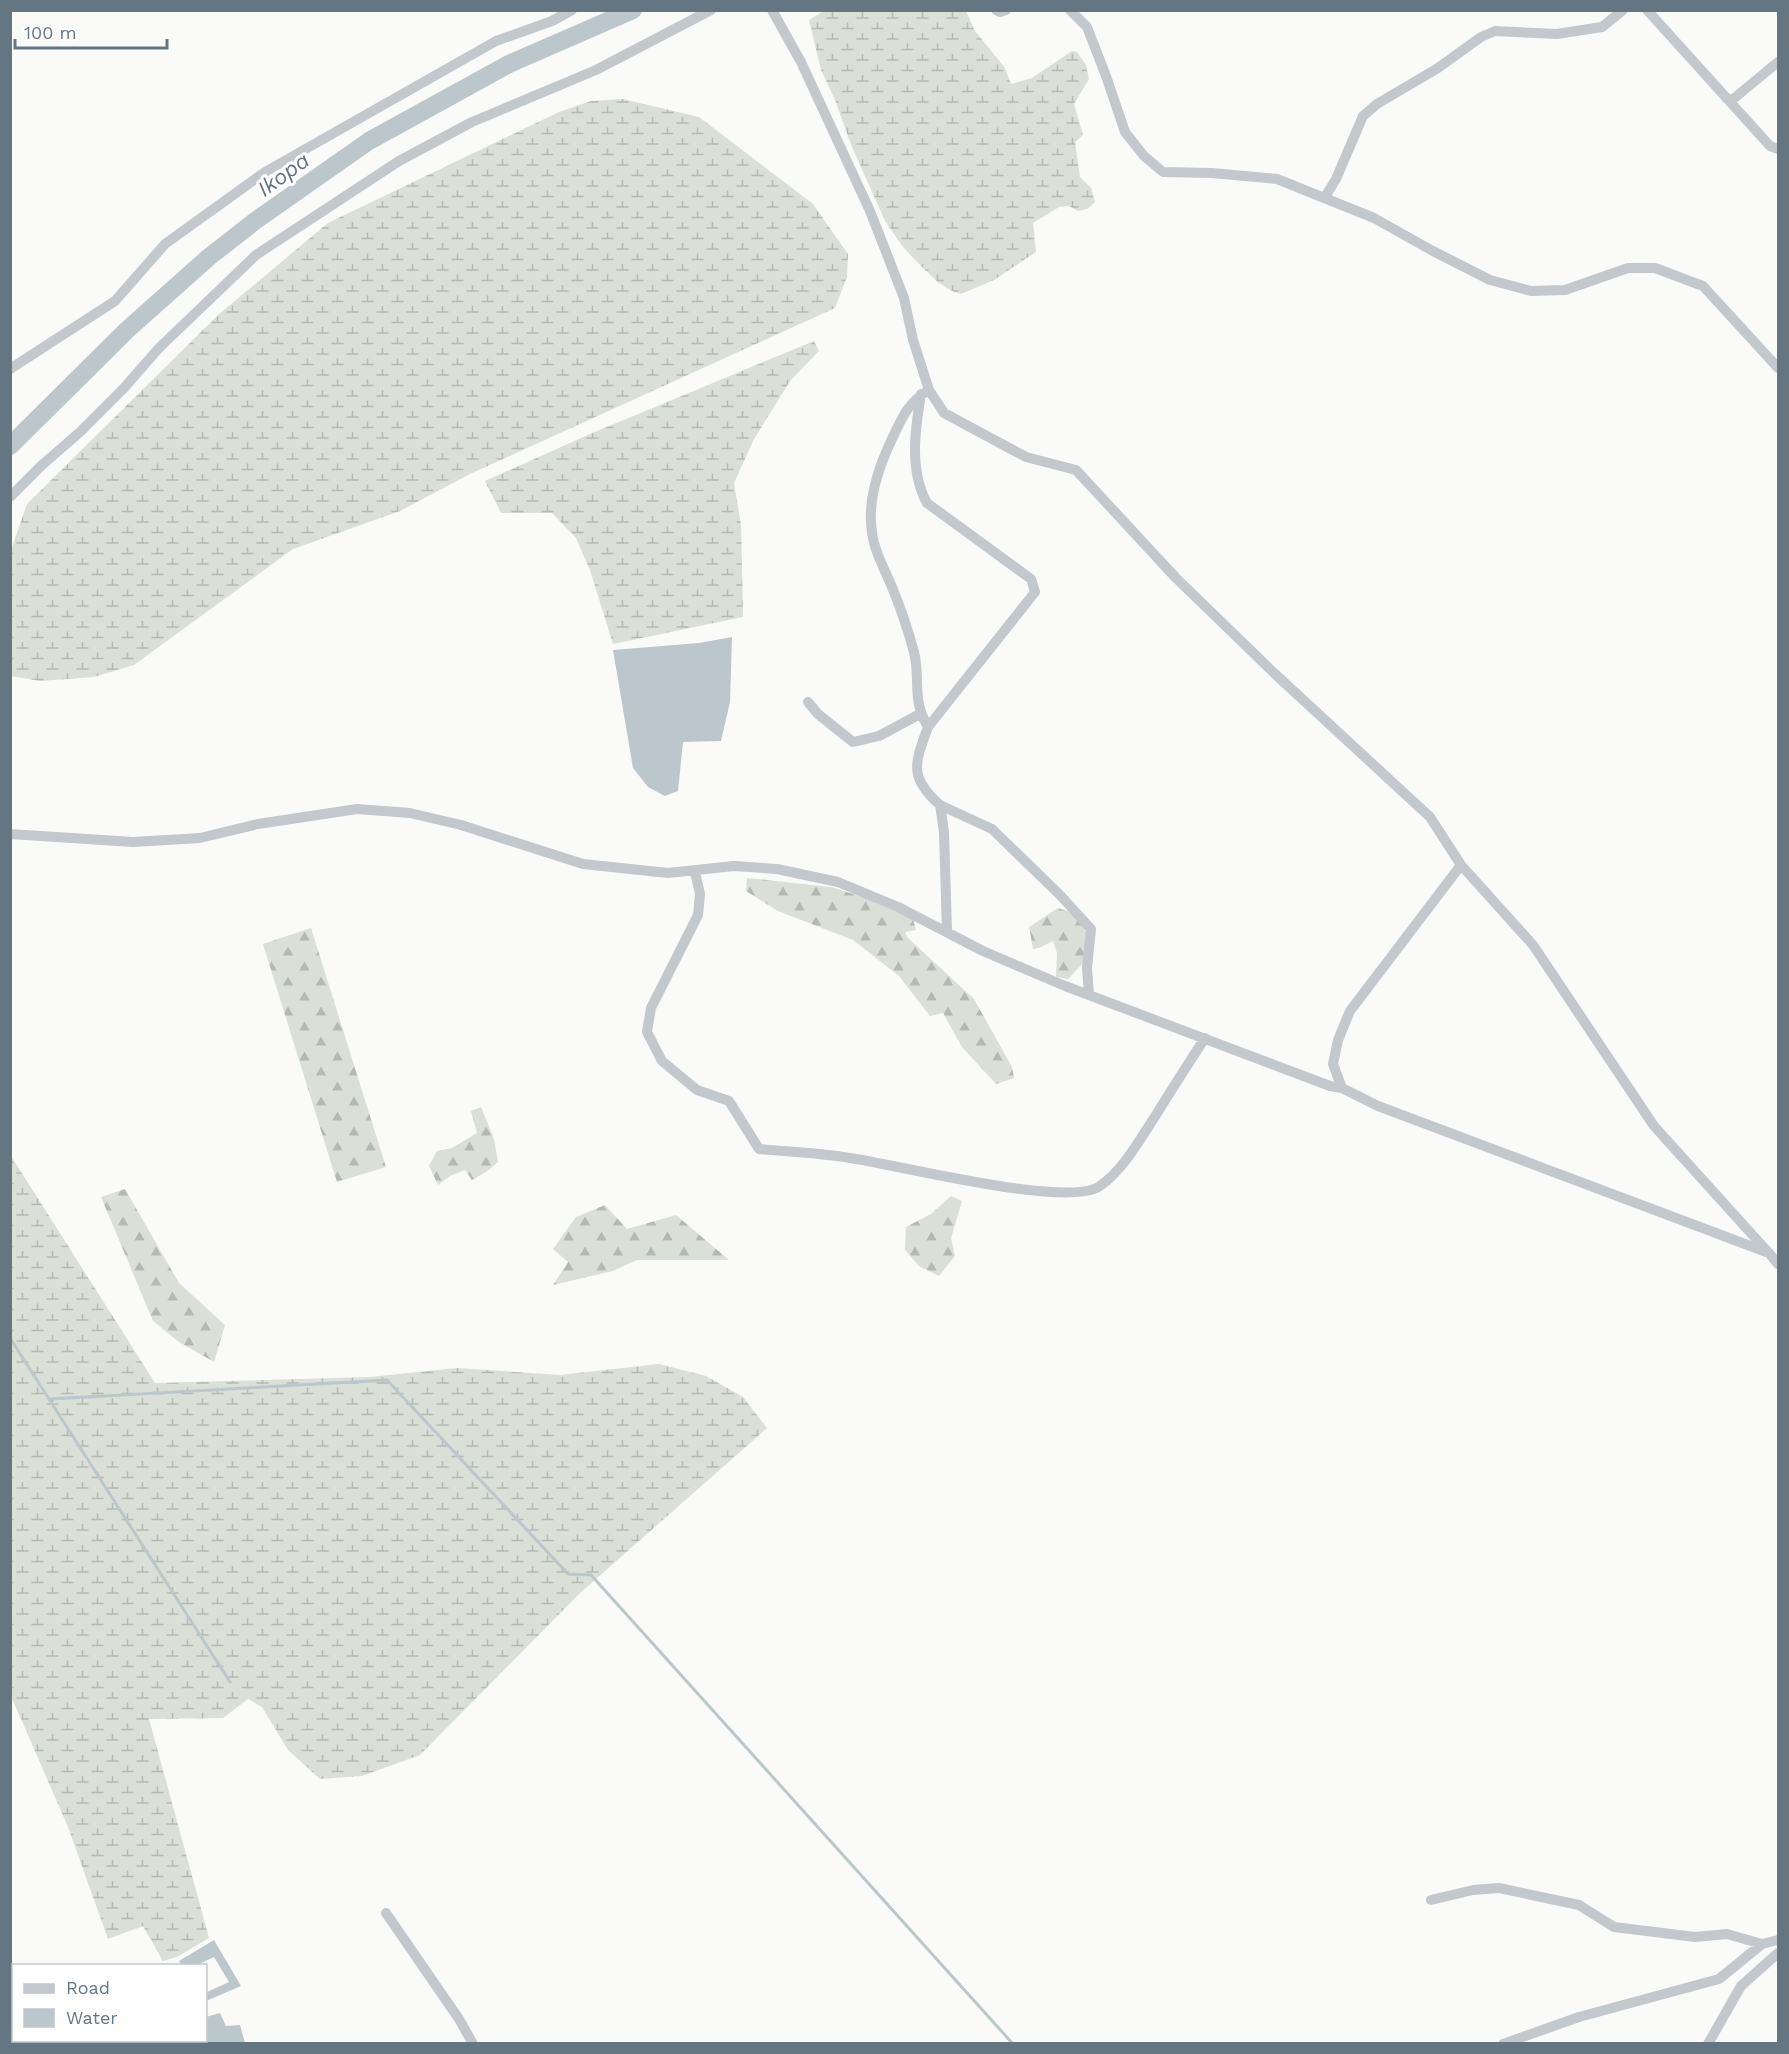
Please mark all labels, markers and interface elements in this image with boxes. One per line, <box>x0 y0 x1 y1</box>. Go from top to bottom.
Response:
scale bar <box>15 12 166 50</box>
text: 100 m <box>24 22 77 43</box>
water label: Ikopa <box>253 147 314 202</box>
legend <box>12 1964 207 2042</box>
text: Road <box>66 1977 110 1998</box>
text: Water <box>66 2007 118 2028</box>

